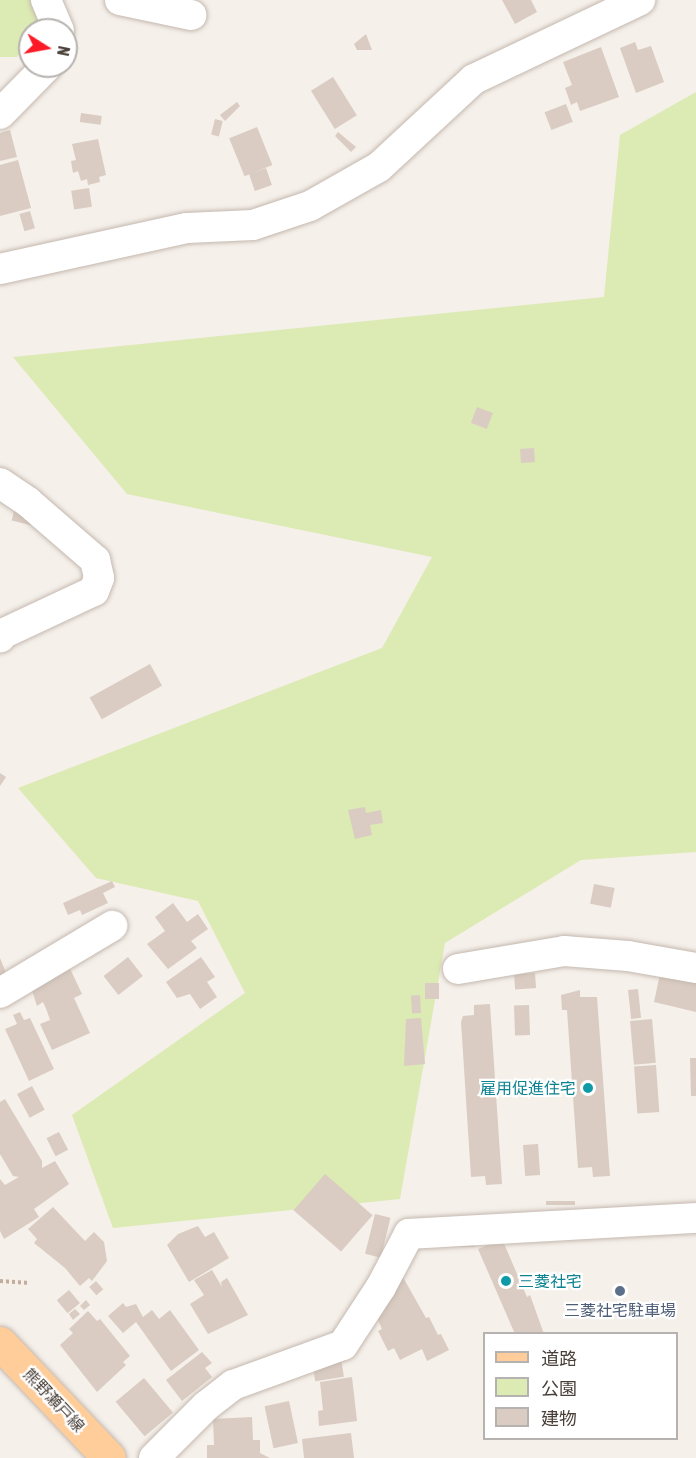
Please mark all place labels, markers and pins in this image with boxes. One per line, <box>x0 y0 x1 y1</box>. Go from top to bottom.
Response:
place label: 雇用促進住宅 <box>480 1078 576 1098</box>
marker: 雇用促進住宅 <box>581 1081 595 1095</box>
place label: 三菱社宅 <box>518 1271 582 1291</box>
marker: 三菱社宅 <box>499 1274 513 1288</box>
marker: 三菱社宅駐車場 <box>613 1284 627 1298</box>
place label: 三菱社宅駐車場 <box>564 1300 676 1320</box>

